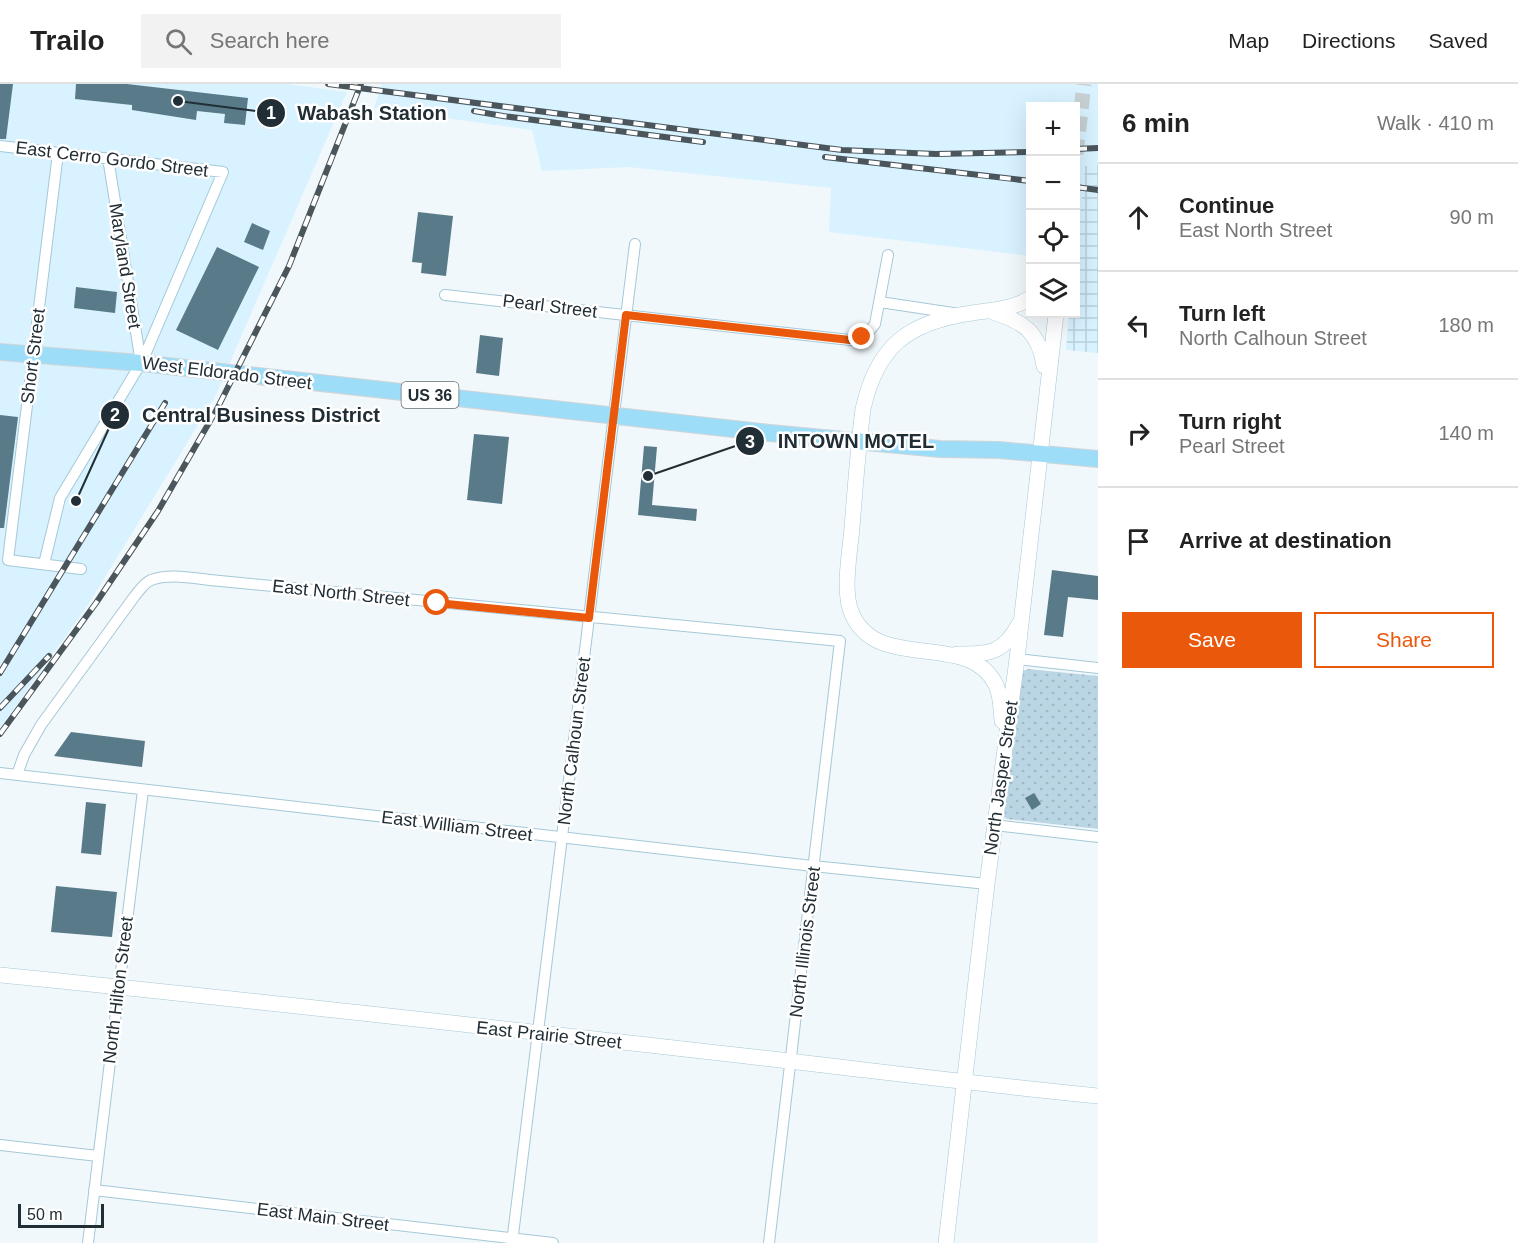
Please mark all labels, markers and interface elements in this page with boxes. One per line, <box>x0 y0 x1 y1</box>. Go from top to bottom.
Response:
search box <box>141 14 561 68</box>
text: Trailo <box>30 25 105 56</box>
icon: search <box>162 25 195 58</box>
text: Search here <box>210 28 330 53</box>
text: Map <box>1228 29 1269 52</box>
text: Directions <box>1302 29 1395 52</box>
text: Saved <box>1428 29 1488 52</box>
callout: Wabash Station <box>256 94 459 132</box>
text: Wabash Station <box>297 102 447 124</box>
map controls <box>1026 102 1080 318</box>
button: + <box>1026 102 1080 156</box>
text: 1 <box>266 103 276 123</box>
text: 6 min <box>1122 108 1190 138</box>
text: Walk · 410 m <box>1377 112 1494 134</box>
street label: East Cerro Gordo Street <box>14 137 210 181</box>
button: − <box>1026 156 1080 210</box>
text: Continue <box>1179 193 1274 218</box>
icon: ahead <box>1122 201 1155 234</box>
street label: Maryland Street <box>105 202 145 330</box>
text: 90 m <box>1450 206 1494 228</box>
button: locate <box>1026 210 1080 264</box>
text: East North Street <box>1179 219 1332 241</box>
button: layers <box>1026 264 1080 318</box>
street label: Pearl Street <box>502 290 598 322</box>
text: Turn left <box>1179 301 1265 326</box>
street label: Short Street <box>17 307 49 405</box>
icon: left <box>1122 309 1155 342</box>
text: 180 m <box>1438 314 1494 336</box>
route end <box>848 323 874 349</box>
text: North Calhoun Street <box>1179 327 1367 349</box>
street label: West Eldorado Street <box>141 353 313 393</box>
road number: US 36 <box>402 382 458 408</box>
callout: Central Business District <box>100 396 392 434</box>
text: Central Business District <box>142 404 380 426</box>
text: 2 <box>110 405 120 425</box>
text: Turn right <box>1179 409 1281 434</box>
icon: right <box>1122 417 1155 450</box>
callout: INTOWN MOTEL <box>735 422 946 460</box>
text: 140 m <box>1438 422 1494 444</box>
text: INTOWN MOTEL <box>778 430 934 452</box>
text: 3 <box>745 432 755 452</box>
text: Pearl Street <box>1179 435 1285 457</box>
icon: arrive <box>1122 525 1155 558</box>
text: Arrive at destination <box>1179 528 1392 553</box>
street label: East North Street <box>271 576 411 610</box>
route start <box>423 589 449 615</box>
button: Save <box>1122 612 1302 668</box>
button: Share <box>1314 612 1494 668</box>
street label: North Calhoun Street <box>554 656 594 826</box>
street label: North Jasper Street <box>980 699 1022 857</box>
street label: East William Street <box>380 807 534 845</box>
street label: North Illinois Street <box>786 865 824 1019</box>
street label: North Hilton Street <box>99 915 137 1065</box>
street label: East Prairie Street <box>475 1017 623 1053</box>
street label: East Main Street <box>256 1199 390 1235</box>
scale bar <box>18 1201 104 1228</box>
text: 50 m <box>27 1206 63 1223</box>

